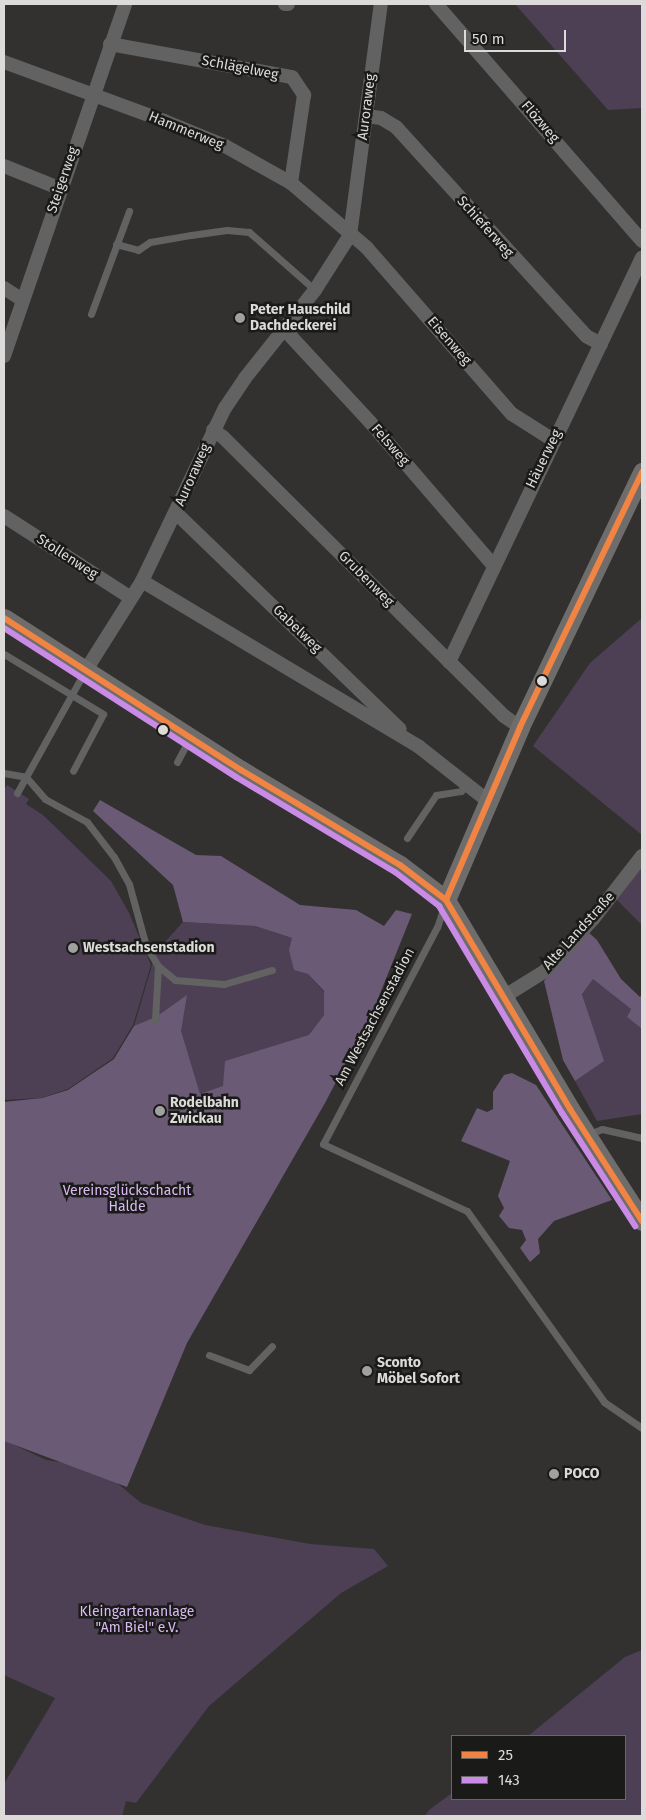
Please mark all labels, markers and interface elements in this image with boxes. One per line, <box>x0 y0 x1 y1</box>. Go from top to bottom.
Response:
scale bar <box>466 20 568 52</box>
text: 50 m <box>472 30 505 48</box>
street label: Schlägelweg <box>200 52 280 84</box>
street label: Auroraweg <box>355 73 379 141</box>
street label: Flözweg <box>517 98 563 146</box>
street label: Hammerweg <box>146 108 226 154</box>
street label: Steigerweg <box>44 145 82 215</box>
street label: Schieferweg <box>453 193 517 261</box>
place label: Peter Hauschild Dachdeckerei <box>250 302 351 334</box>
marker: Peter Hauschild Dachdeckerei <box>234 312 246 324</box>
street label: Eisenweg <box>423 313 475 369</box>
street label: Felsweg <box>367 421 413 469</box>
street label: Häuerweg <box>523 427 565 491</box>
street label: Auroraweg <box>172 441 214 509</box>
street label: Stollenweg <box>33 531 101 583</box>
street label: Grubenweg <box>335 548 397 610</box>
street label: Gabelweg <box>269 602 325 656</box>
unlabelled marker <box>537 676 547 686</box>
unlabelled marker <box>158 725 168 735</box>
street label: Alte Landstraße <box>540 888 618 974</box>
place label: Westsachsenstadion <box>83 940 215 956</box>
marker: Westsachsenstadion <box>67 942 79 954</box>
street label: Am Westsachsenstadion <box>332 945 418 1089</box>
place label: Rodelbahn Zwickau <box>170 1095 239 1128</box>
marker: Rodelbahn Zwickau <box>154 1105 166 1117</box>
park label: Vereinsglückschacht Halde <box>63 1183 191 1216</box>
place label: Sconto Möbel Sofort <box>377 1355 460 1388</box>
marker: Sconto Möbel Sofort <box>361 1365 373 1377</box>
place label: POCO <box>564 1466 600 1482</box>
marker: POCO <box>548 1468 560 1480</box>
park label: Kleingartenanlage "Am Biel" e.V. <box>80 1604 194 1636</box>
legend <box>451 1735 626 1800</box>
text: 25 <box>498 1746 513 1764</box>
text: 143 <box>498 1771 520 1789</box>

